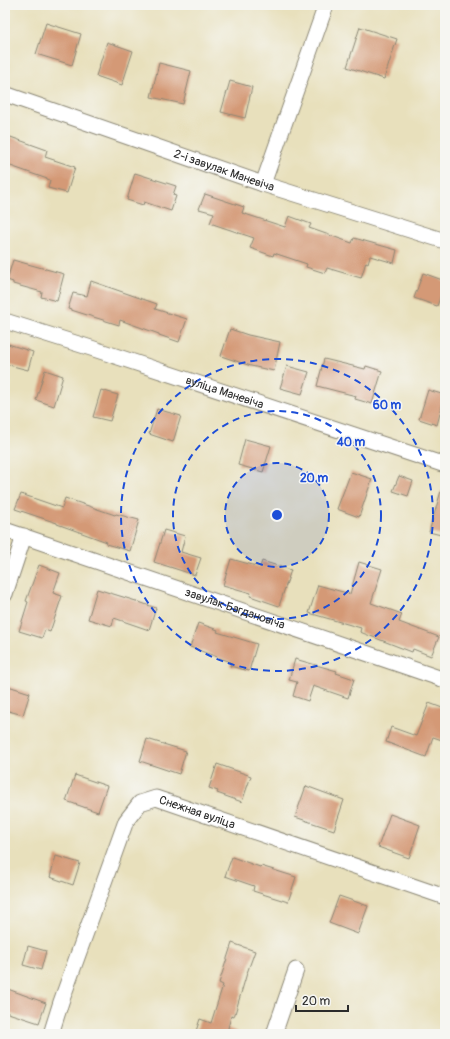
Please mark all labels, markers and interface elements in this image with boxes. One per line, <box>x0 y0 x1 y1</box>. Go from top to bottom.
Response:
street label: 2-і завулак Маневіча <box>172 146 277 195</box>
street label: вуліца Маневіча <box>184 373 266 413</box>
text: 60 m <box>373 398 402 413</box>
text: 40 m <box>336 435 366 450</box>
text: 20 m <box>300 471 328 486</box>
centre of rings <box>270 508 284 522</box>
street label: завулак Багдановіча <box>183 585 287 633</box>
street label: Снежная вуліца <box>157 793 237 833</box>
scale bar <box>296 987 348 1013</box>
text: 20 m <box>302 994 331 1009</box>

